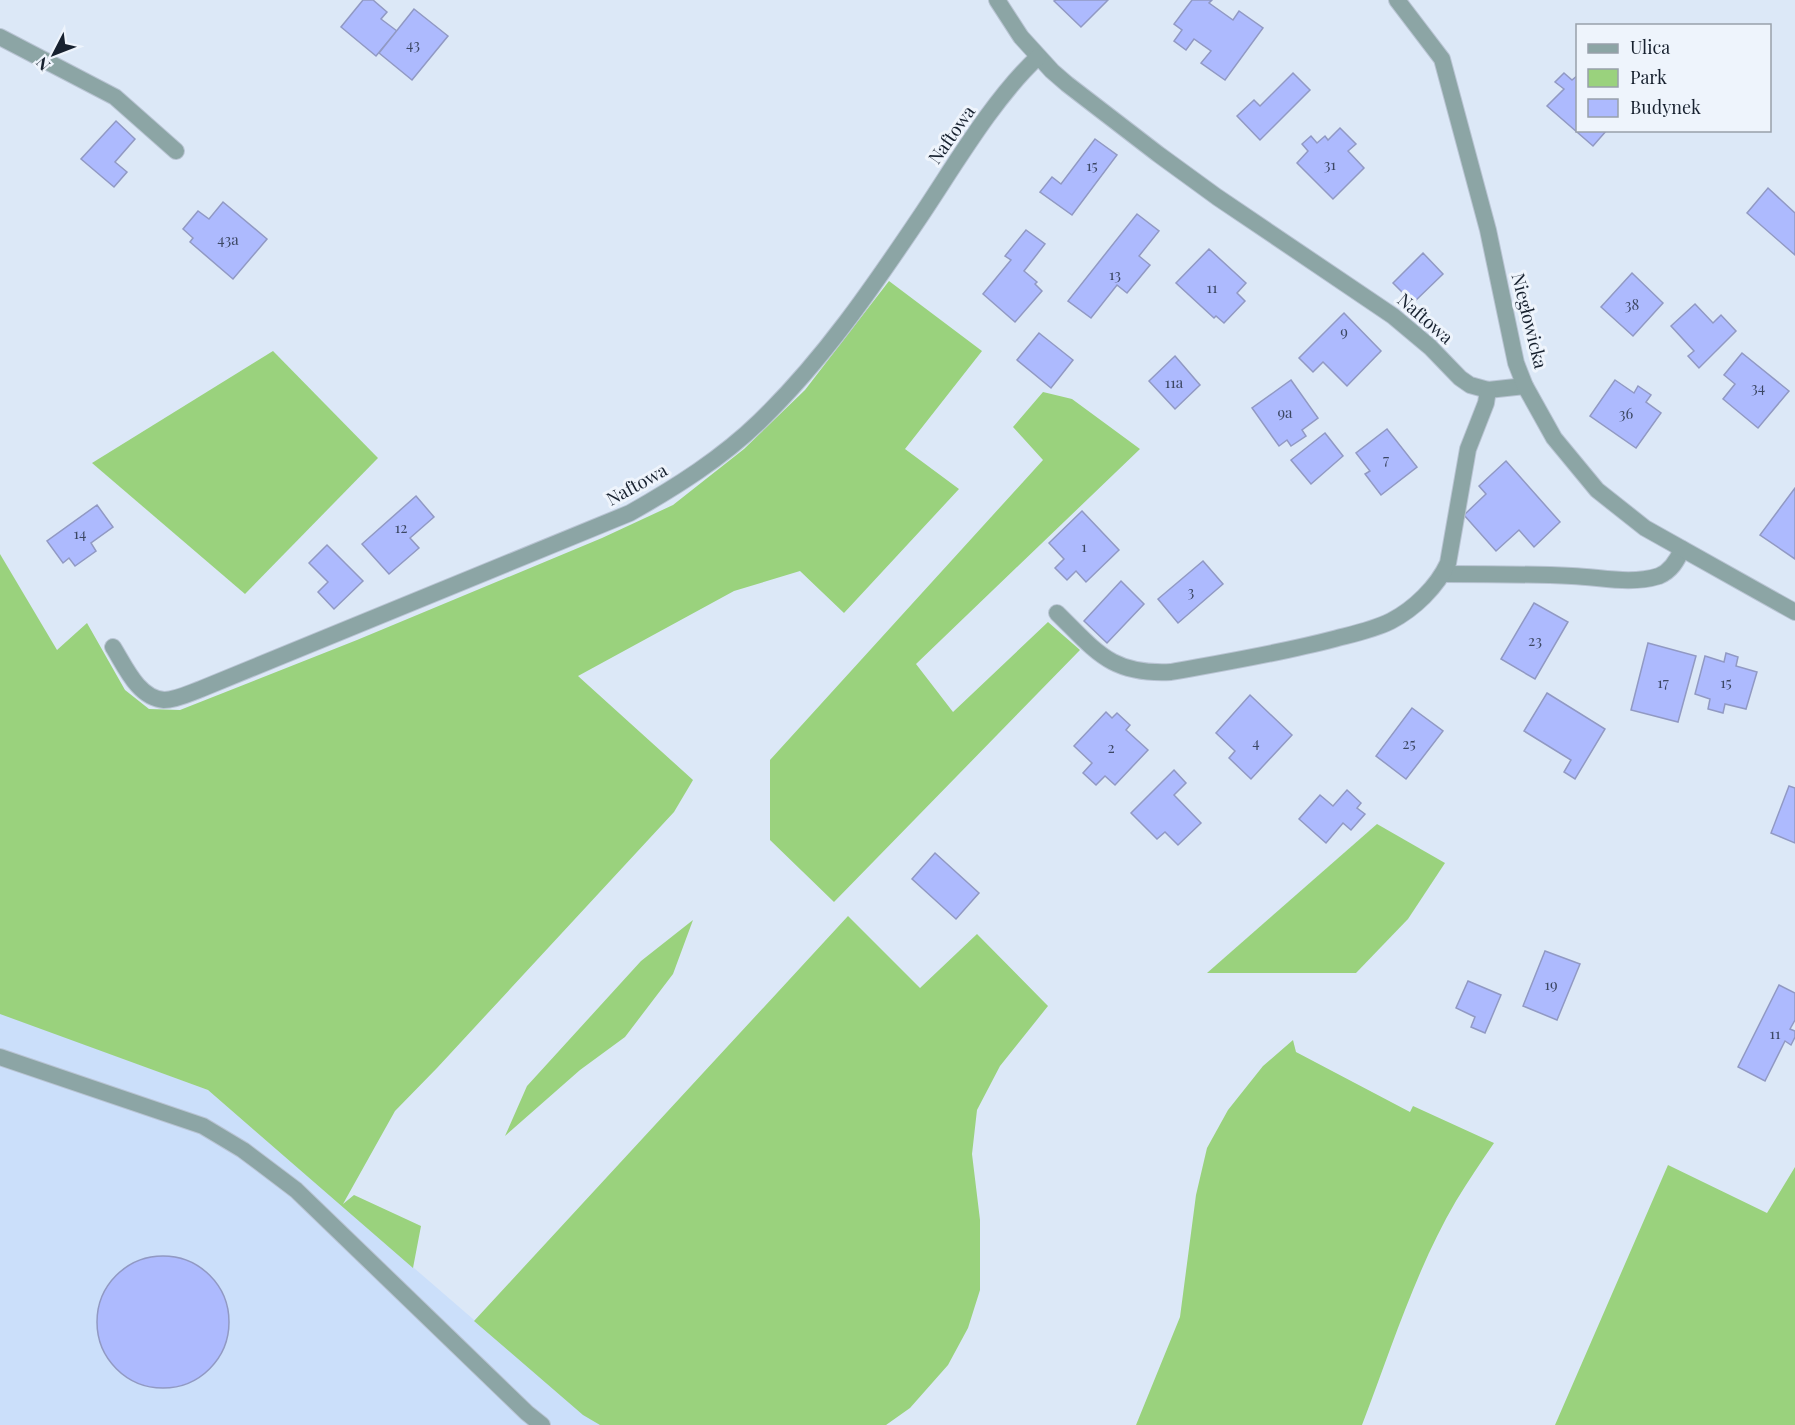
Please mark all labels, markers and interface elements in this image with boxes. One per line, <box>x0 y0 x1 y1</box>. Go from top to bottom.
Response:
north arrow <box>24 24 84 84</box>
legend <box>1576 24 1771 132</box>
house number: 43 <box>406 34 420 54</box>
text: Ulica <box>1630 35 1670 59</box>
text: N <box>31 53 54 76</box>
text: Park <box>1630 65 1667 89</box>
text: Budynek <box>1630 95 1701 119</box>
street label: Naftowa <box>922 100 980 168</box>
house number: 31 <box>1324 154 1337 174</box>
house number: 15 <box>1086 155 1098 175</box>
house number: 43a <box>217 229 239 249</box>
house number: 13 <box>1109 264 1121 284</box>
street label: Niegłowicka <box>1507 270 1553 371</box>
house number: 11 <box>1206 277 1218 297</box>
street label: Naftowa <box>1393 288 1458 349</box>
house number: 38 <box>1625 294 1639 314</box>
house number: 9 <box>1340 321 1348 341</box>
house number: 11a <box>1165 372 1184 392</box>
house number: 34 <box>1751 377 1765 397</box>
house number: 9a <box>1277 402 1293 422</box>
house number: 36 <box>1619 403 1633 423</box>
house number: 7 <box>1383 449 1389 469</box>
street label: Naftowa <box>602 458 671 511</box>
house number: 12 <box>395 517 407 537</box>
house number: 14 <box>74 523 86 543</box>
house number: 1 <box>1081 536 1087 556</box>
house number: 3 <box>1188 581 1195 601</box>
house number: 23 <box>1528 630 1542 650</box>
house number: 17 <box>1657 672 1669 692</box>
house number: 15 <box>1720 672 1732 692</box>
house number: 4 <box>1252 732 1260 752</box>
house number: 25 <box>1402 733 1416 753</box>
house number: 2 <box>1107 737 1115 757</box>
house number: 19 <box>1544 974 1558 994</box>
house number: 11 <box>1769 1023 1781 1043</box>

